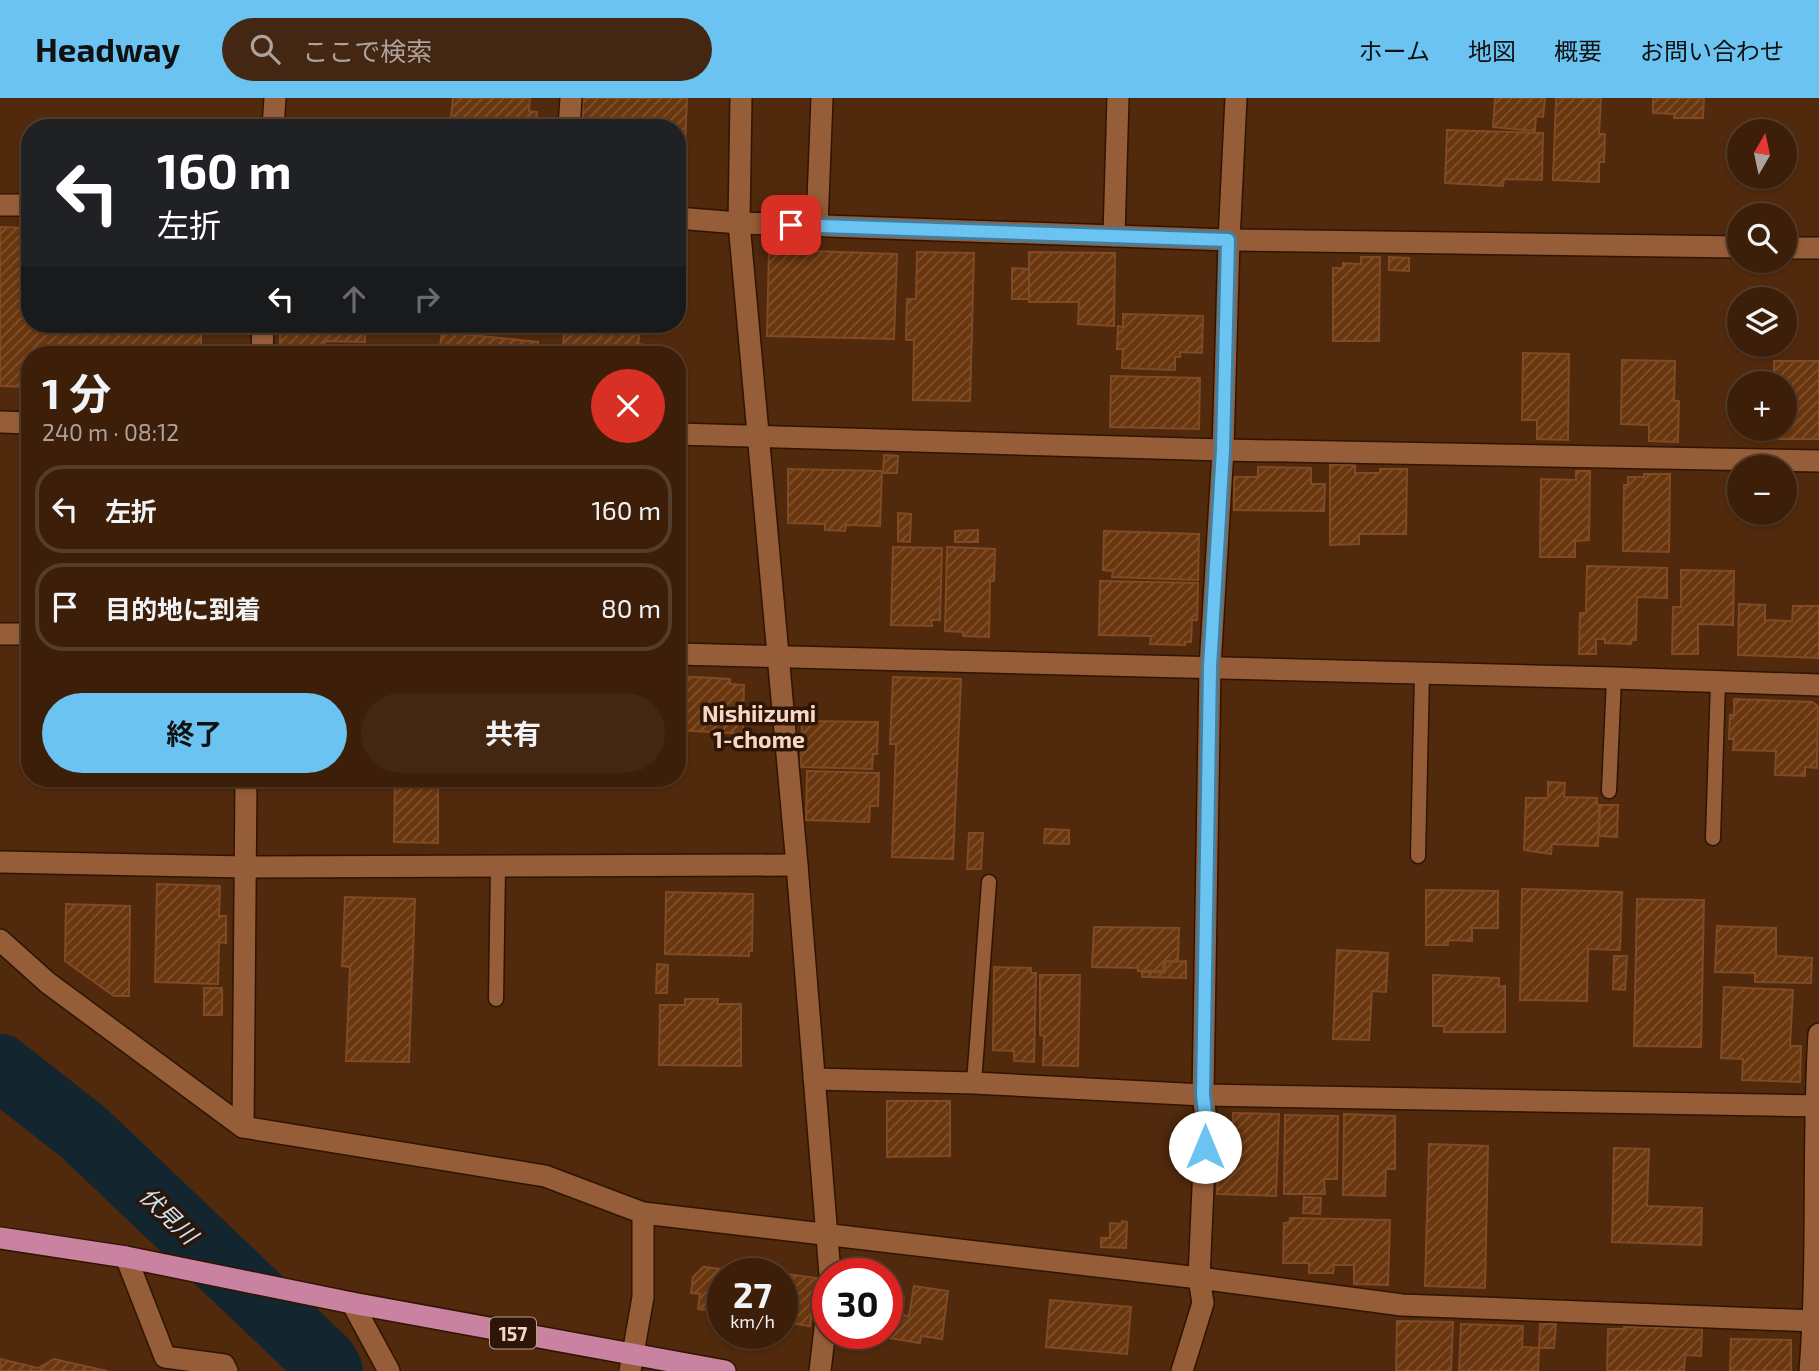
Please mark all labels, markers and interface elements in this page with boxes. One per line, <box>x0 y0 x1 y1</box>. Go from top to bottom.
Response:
search box <box>222 18 712 81</box>
text: Headway <box>35 29 180 69</box>
icon: search <box>246 30 284 68</box>
text: ここで検索 <box>302 35 432 66</box>
text: ホーム <box>1359 36 1430 65</box>
text: 地図 <box>1468 36 1516 65</box>
text: 概要 <box>1554 36 1602 65</box>
text: お問い合わせ <box>1640 36 1784 65</box>
north arrow <box>1727 119 1797 189</box>
map controls <box>1727 119 1797 525</box>
text: 160 m <box>157 140 292 199</box>
icon: left <box>42 147 133 238</box>
pin <box>761 195 821 255</box>
button: search <box>1727 203 1797 273</box>
text: 左折 <box>157 205 221 243</box>
icon: arrive <box>772 206 810 244</box>
icon: left <box>262 280 300 318</box>
icon: ahead <box>335 280 373 318</box>
icon: right <box>408 280 446 318</box>
button: layers <box>1727 287 1797 357</box>
text: 1 分 <box>42 367 111 417</box>
button: close <box>591 369 665 443</box>
button: + <box>1727 371 1797 441</box>
text: 240 m · 08:12 <box>42 418 179 446</box>
button: − <box>1727 455 1797 525</box>
icon: left <box>46 490 84 528</box>
text: 160 m <box>592 494 661 525</box>
text: 左折 <box>105 495 157 526</box>
icon: arrive <box>46 588 84 626</box>
text: 80 m <box>601 592 661 623</box>
text: 目的地に到着 <box>105 593 261 624</box>
button: 終了 <box>42 693 347 773</box>
button: 共有 <box>361 693 665 773</box>
district label: Nishiizumi 1-chome <box>702 699 816 753</box>
position arrow <box>1168 1110 1242 1184</box>
water label: 伏見川 <box>134 1181 206 1251</box>
speed limit sign: 30 <box>812 1258 903 1349</box>
text: 27 <box>733 1273 772 1315</box>
text: km/h <box>730 1310 775 1332</box>
road number: 157 <box>490 1317 536 1348</box>

